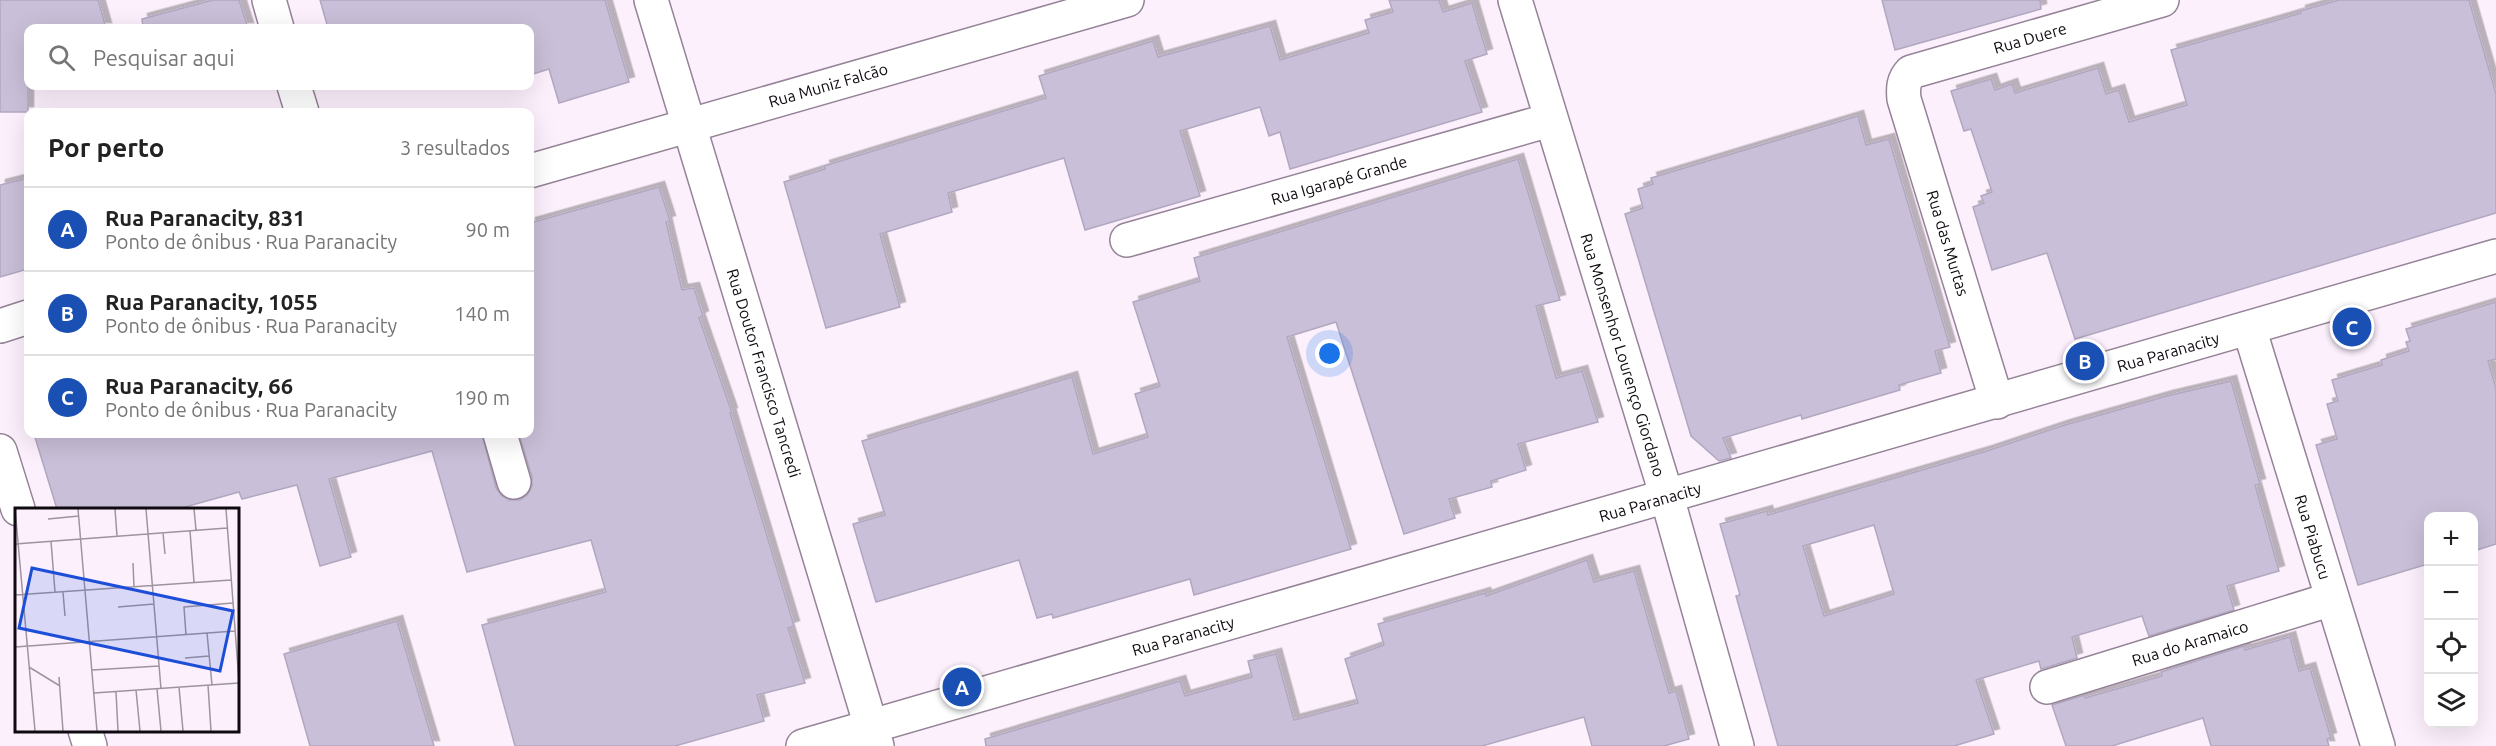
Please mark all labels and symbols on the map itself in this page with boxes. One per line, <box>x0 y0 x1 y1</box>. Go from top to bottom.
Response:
street label: Rua Duere <box>1991 19 2069 57</box>
street label: Rua Muniz Falcão <box>766 59 890 111</box>
street label: Rua Igarapé Grande <box>1269 152 1409 208</box>
street label: Rua das Murtas <box>1923 188 1973 298</box>
street label: Rua Monsenhor Lourenço Giordano <box>1577 231 1669 479</box>
street label: Rua Doutor Francisco Tancredi <box>724 266 804 480</box>
pin: C <box>2332 304 2372 350</box>
street label: Rua Paranacity <box>2115 329 2222 375</box>
pin: B <box>2066 338 2104 384</box>
your location <box>1315 339 1344 368</box>
street label: Rua Paranacity <box>1597 479 1704 525</box>
street label: Rua Piabucu <box>2292 492 2334 582</box>
inset map <box>15 508 238 731</box>
street label: Rua Paranacity <box>1130 613 1237 659</box>
street label: Rua do Aramaico <box>2130 617 2250 669</box>
pin: A <box>942 664 982 710</box>

